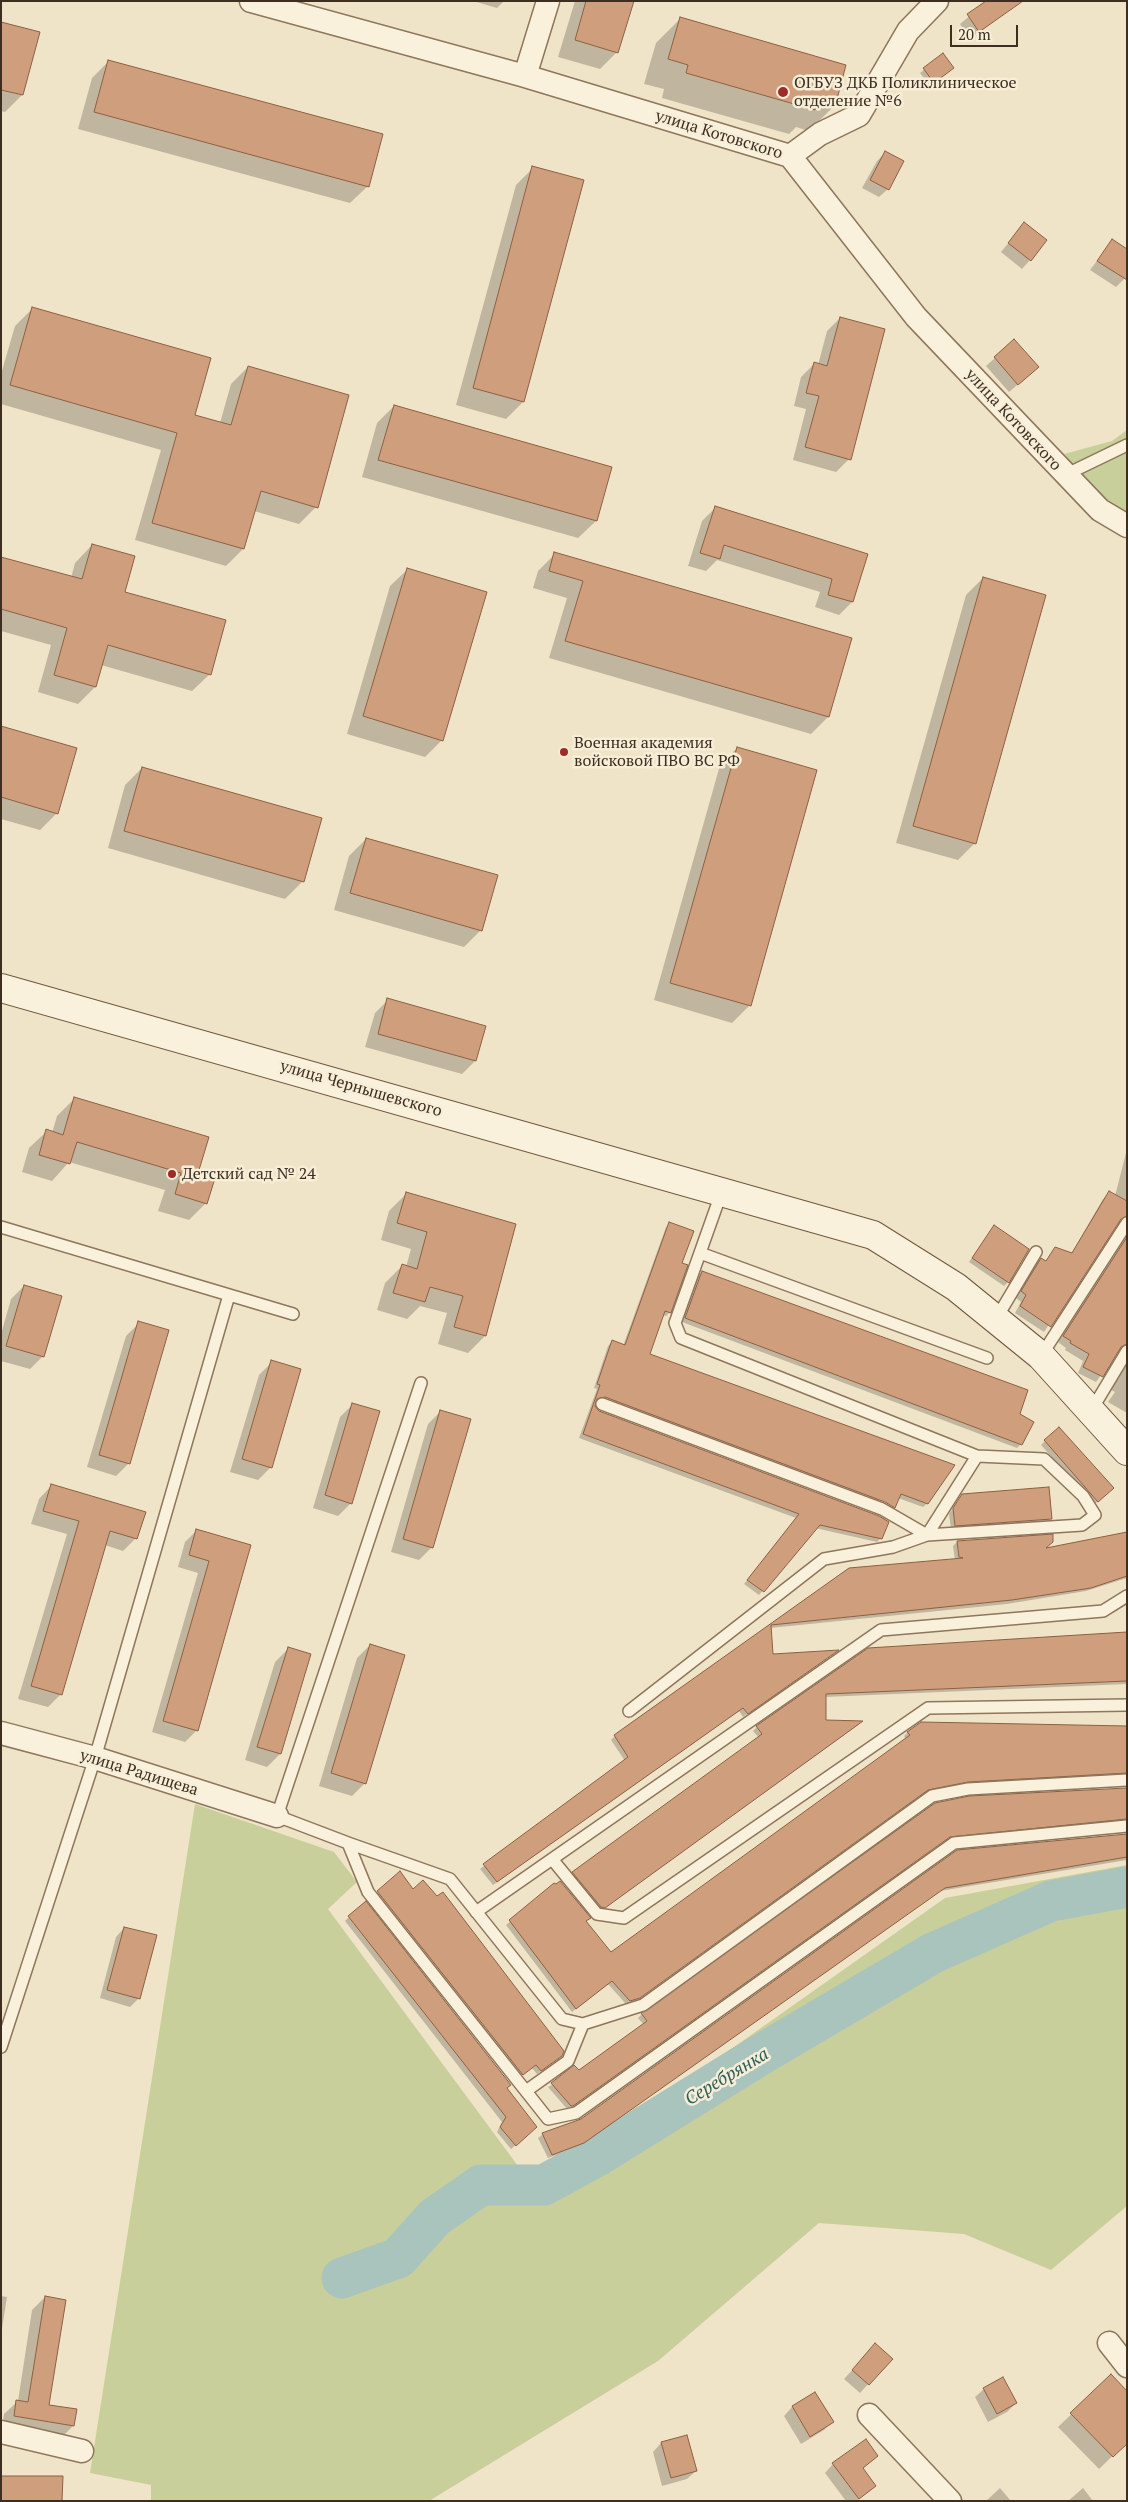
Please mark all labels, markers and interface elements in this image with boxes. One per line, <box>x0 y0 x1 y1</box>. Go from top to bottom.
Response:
scale bar <box>953 15 1020 47</box>
text: 20 m <box>958 24 991 44</box>
place label: ОГБУЗ ДКБ Поликлиническое отделение №6 <box>794 73 1017 111</box>
marker: ОГБУЗ ДКБ Поликлиническое отделение №6 <box>776 85 790 99</box>
street label: улица Котовского <box>653 107 785 163</box>
street label: улица Котовского <box>961 365 1065 475</box>
place label: Военная академия войсковой ПВО ВС РФ <box>574 733 740 771</box>
marker: Военная академия войсковой ПВО ВС РФ <box>558 746 570 758</box>
street label: улица Чернышевского <box>278 1057 444 1121</box>
place label: Детский сад № 24 <box>182 1164 316 1184</box>
marker: Детский сад № 24 <box>166 1168 178 1180</box>
street label: улица Радищева <box>78 1746 200 1800</box>
water label: Серебрянка <box>681 2044 773 2110</box>

